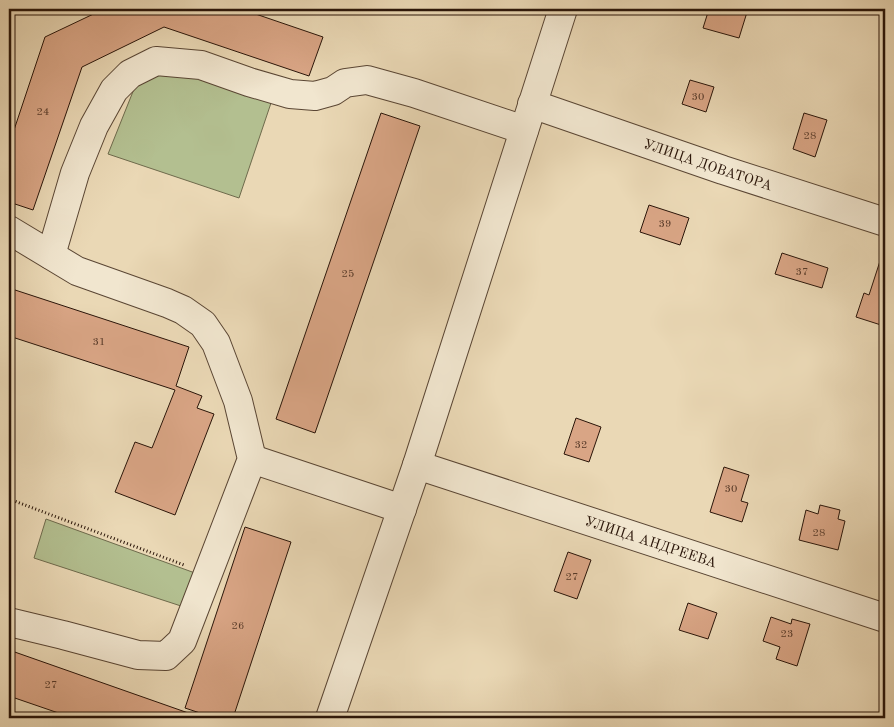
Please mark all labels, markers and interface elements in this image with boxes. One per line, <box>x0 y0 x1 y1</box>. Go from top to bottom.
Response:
house number: 30 <box>692 92 704 103</box>
house number: 24 <box>37 107 49 118</box>
house number: 28 <box>804 131 816 142</box>
street label: УЛИЦА ДОВАТОРА <box>641 137 774 193</box>
house number: 39 <box>659 219 671 230</box>
house number: 37 <box>796 267 808 278</box>
house number: 25 <box>342 269 354 280</box>
house number: 31 <box>93 337 105 348</box>
house number: 32 <box>575 440 587 451</box>
house number: 30 <box>725 484 737 495</box>
street label: УЛИЦА АНДРЕЕВА <box>583 514 719 571</box>
house number: 28 <box>813 528 825 539</box>
house number: 27 <box>566 572 578 583</box>
house number: 26 <box>232 621 244 632</box>
house number: 23 <box>781 629 793 640</box>
house number: 27 <box>45 680 57 691</box>

